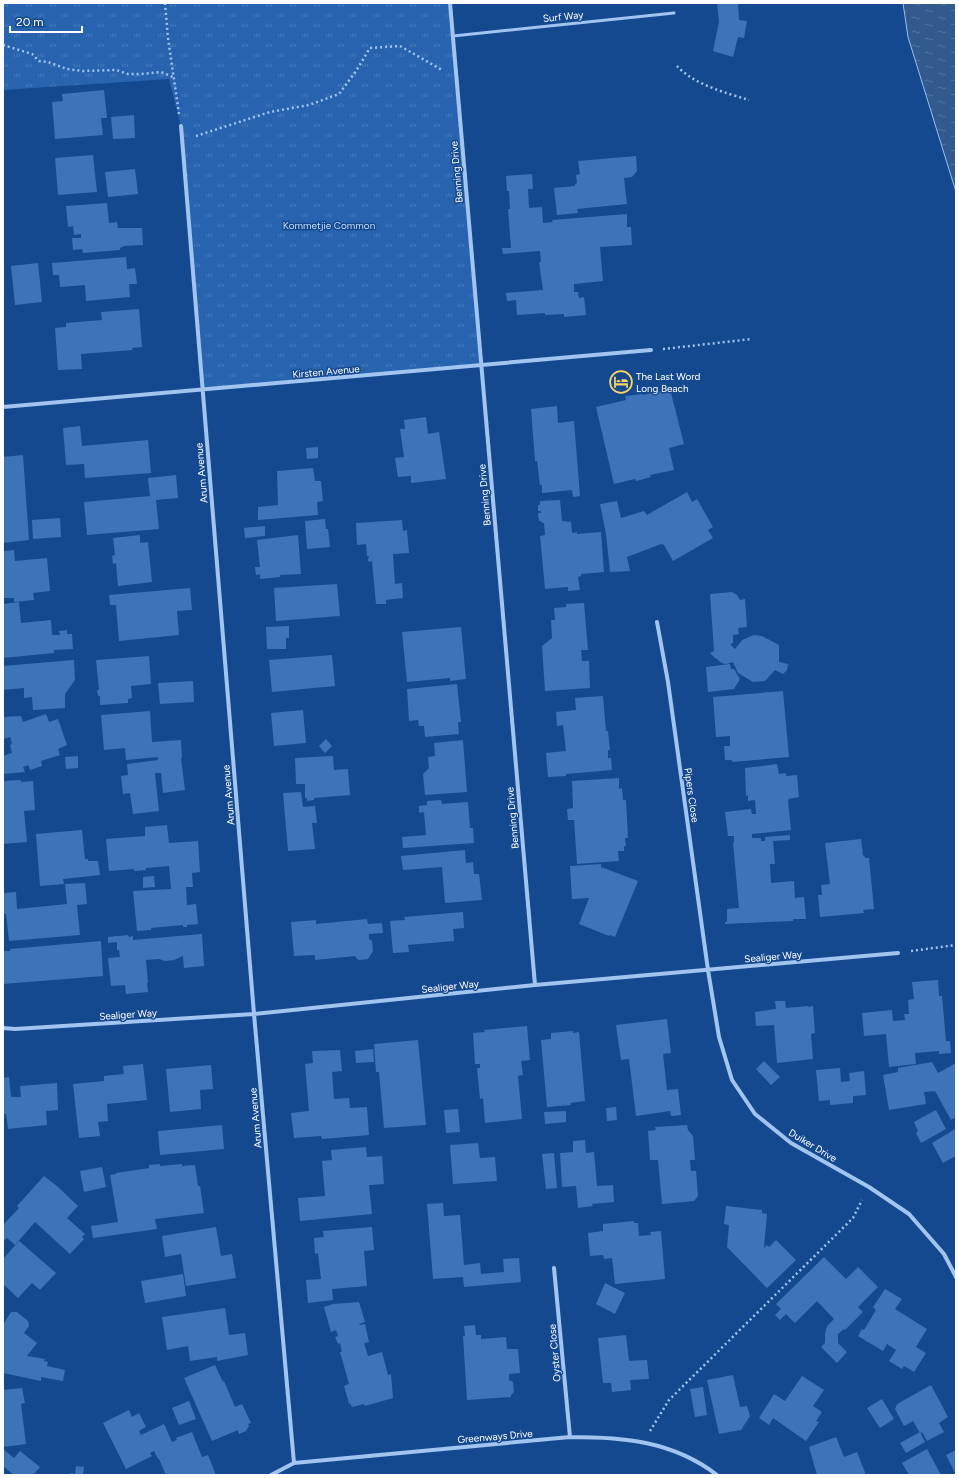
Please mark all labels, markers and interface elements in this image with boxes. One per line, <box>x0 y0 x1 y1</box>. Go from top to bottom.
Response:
scale bar <box>10 8 82 34</box>
street label: Surf Way <box>542 8 585 25</box>
text: 20 m <box>16 15 44 29</box>
street label: Benning Drive <box>447 140 466 203</box>
park label: Kommetjie Common <box>283 219 376 232</box>
street label: Kirsten Avenue <box>292 362 361 381</box>
hotel icon: The Last Word Long Beach <box>608 369 634 395</box>
place label: The Last Word Long Beach <box>636 370 701 395</box>
street label: Arum Avenue <box>192 442 211 504</box>
street label: Benning Drive <box>475 463 494 526</box>
street label: Arum Avenue <box>219 764 238 826</box>
street label: Pipers Close <box>681 767 702 824</box>
street label: Benning Drive <box>503 786 522 849</box>
street label: Sealiger Way <box>744 947 803 965</box>
street label: Sealiger Way <box>421 977 480 996</box>
street label: Sealiger Way <box>99 1006 158 1023</box>
street label: Arum Avenue <box>246 1087 265 1149</box>
street label: Duiker Drive <box>786 1126 840 1165</box>
street label: Oyster Close <box>545 1323 564 1382</box>
street label: Greenways Drive <box>457 1427 534 1446</box>

